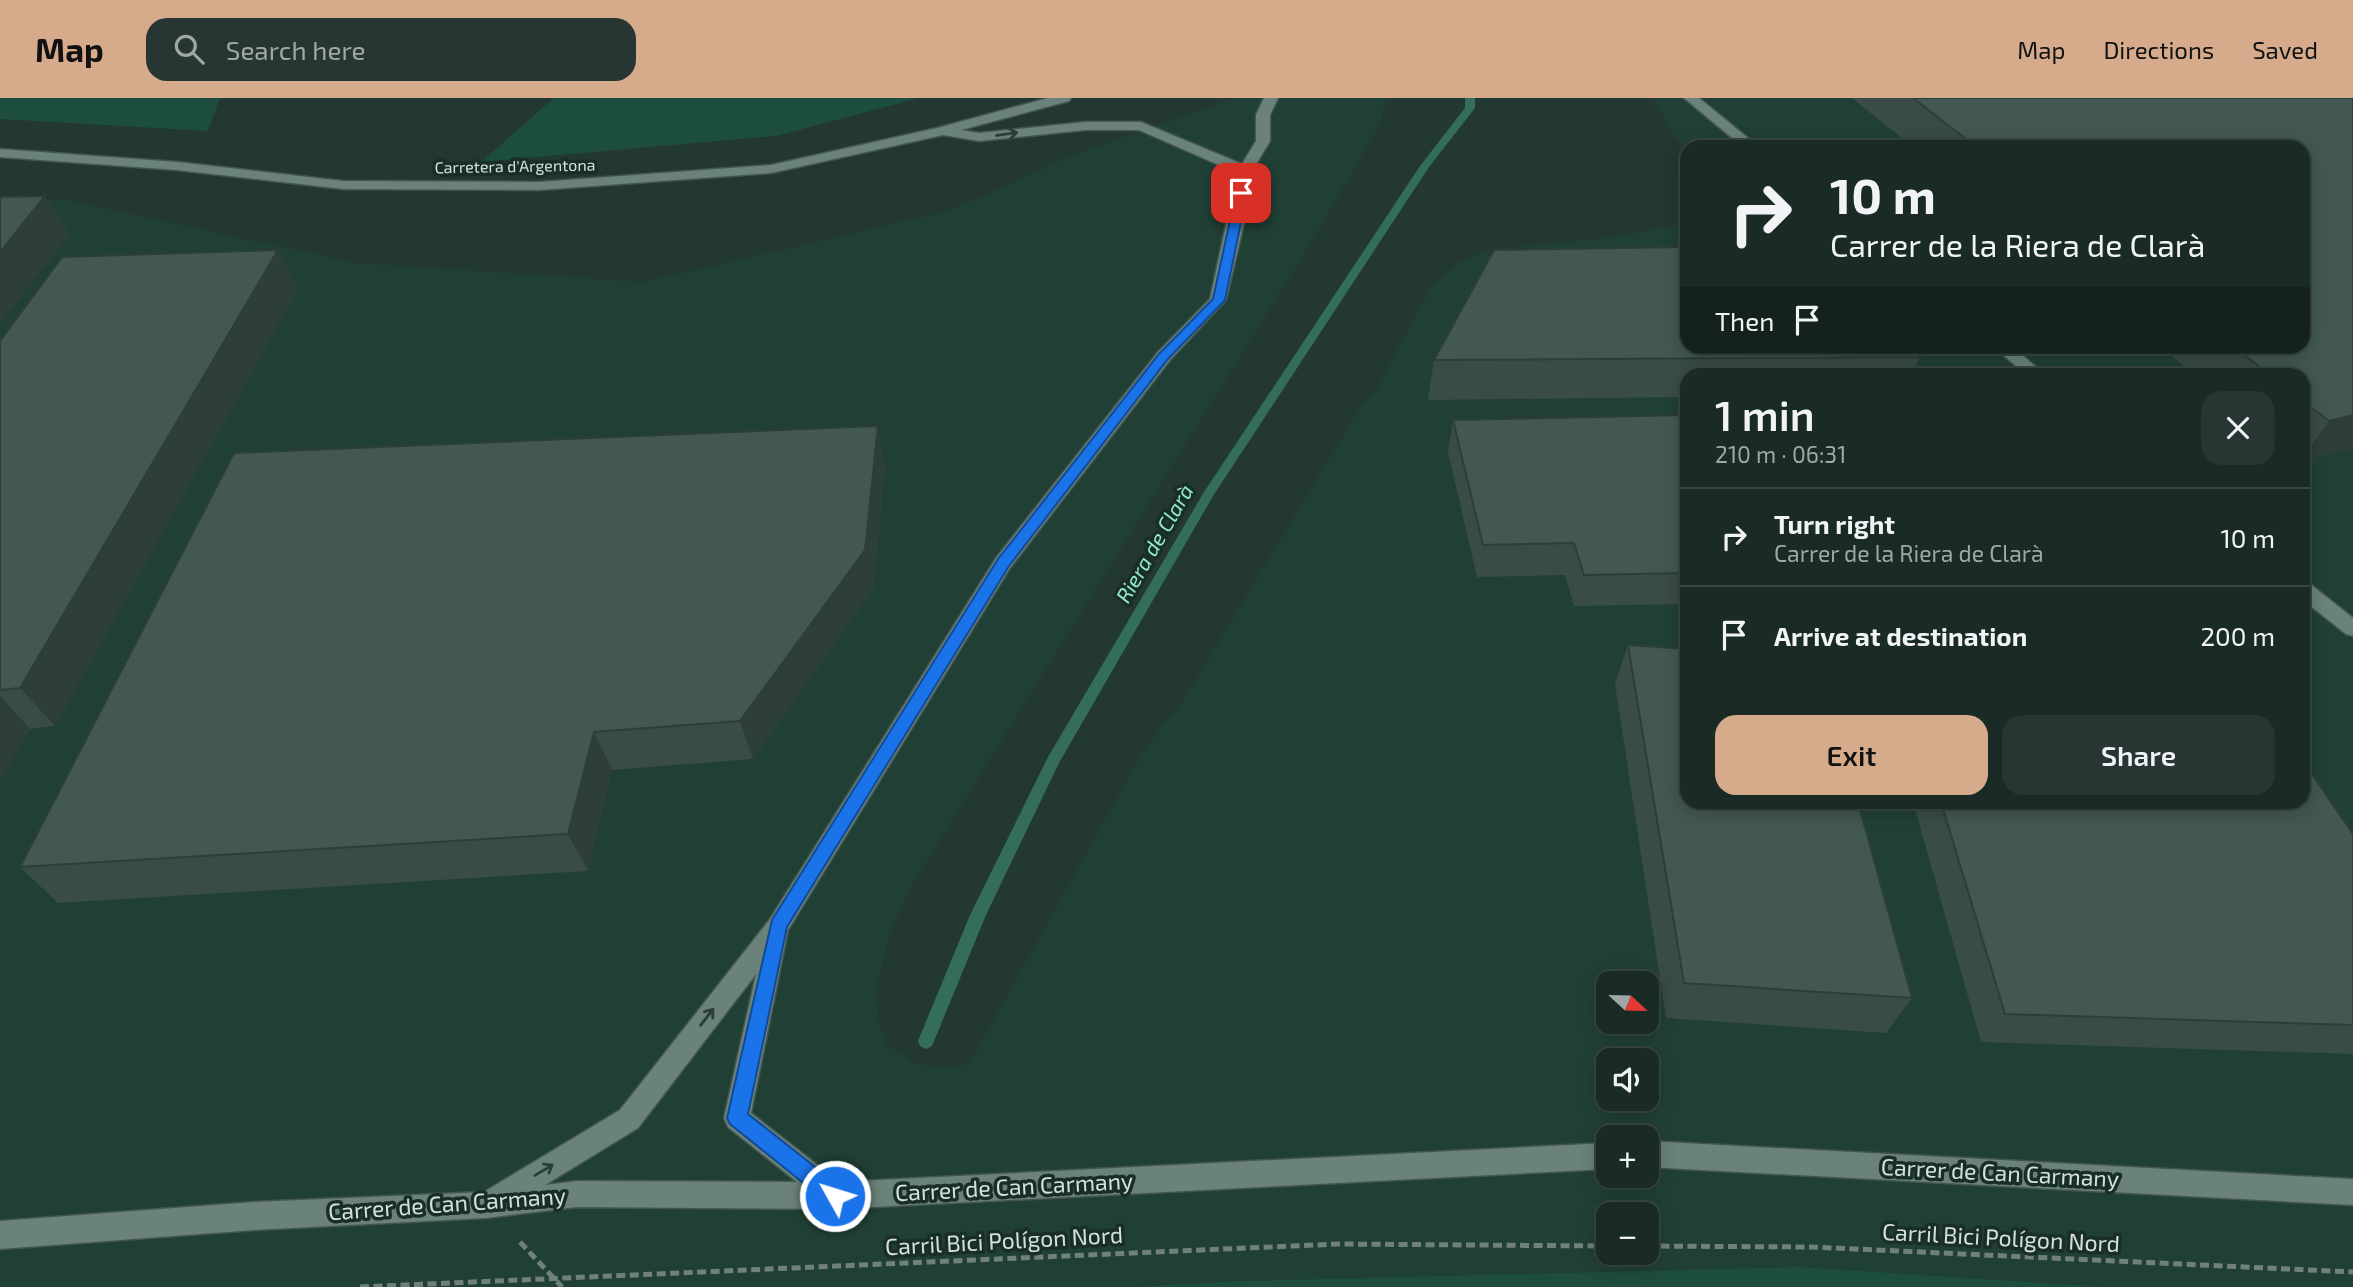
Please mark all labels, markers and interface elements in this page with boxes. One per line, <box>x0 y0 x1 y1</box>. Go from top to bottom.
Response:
search box <box>146 18 636 81</box>
text: Map <box>35 29 104 69</box>
icon: search <box>170 30 208 68</box>
text: Search here <box>226 34 365 65</box>
text: Map <box>2017 35 2065 64</box>
text: Directions <box>2103 35 2214 64</box>
text: Saved <box>2252 35 2318 64</box>
one-way arrow <box>995 128 1018 141</box>
street label: Carretera d'Argentona <box>434 155 596 176</box>
pin <box>1211 163 1271 223</box>
text: 10 m <box>1830 165 1936 224</box>
icon: right <box>1715 168 1806 259</box>
icon: arrive <box>1222 174 1260 212</box>
text: Carrer de la Riera de Clarà <box>1830 225 2205 263</box>
icon: arrive <box>1788 301 1826 339</box>
text: Then <box>1715 305 1774 336</box>
text: 1 min <box>1715 389 1815 439</box>
button: close <box>2201 391 2275 465</box>
text: 210 m · 06:31 <box>1715 440 1846 468</box>
water label: Riera de Clarà <box>1110 480 1198 607</box>
text: Turn right <box>1774 508 1895 539</box>
icon: right <box>1715 518 1753 556</box>
text: 10 m <box>2220 522 2275 553</box>
text: Carrer de la Riera de Clarà <box>1774 539 2044 567</box>
icon: arrive <box>1715 616 1753 654</box>
text: Arrive at destination <box>1774 620 2027 651</box>
text: 200 m <box>2200 620 2275 651</box>
button: Exit <box>1715 715 1988 795</box>
button: Share <box>2002 715 2275 795</box>
north arrow <box>1596 971 1659 1034</box>
map controls <box>1596 971 1659 1265</box>
one-way arrow <box>700 1008 715 1027</box>
button: sound <box>1596 1048 1659 1111</box>
button: + <box>1596 1125 1659 1188</box>
street label: Carrer de Can Carmany <box>1880 1152 2120 1192</box>
position arrow <box>798 1159 872 1233</box>
one-way arrow <box>534 1163 554 1177</box>
street label: Carrer de Can Carmany <box>894 1166 1134 1206</box>
street label: Carrer de Can Carmany <box>327 1181 567 1225</box>
button: − <box>1596 1202 1659 1265</box>
street label: Carril Bici Polígon Nord <box>1881 1217 2121 1257</box>
street label: Carril Bici Polígon Nord <box>884 1220 1124 1260</box>

